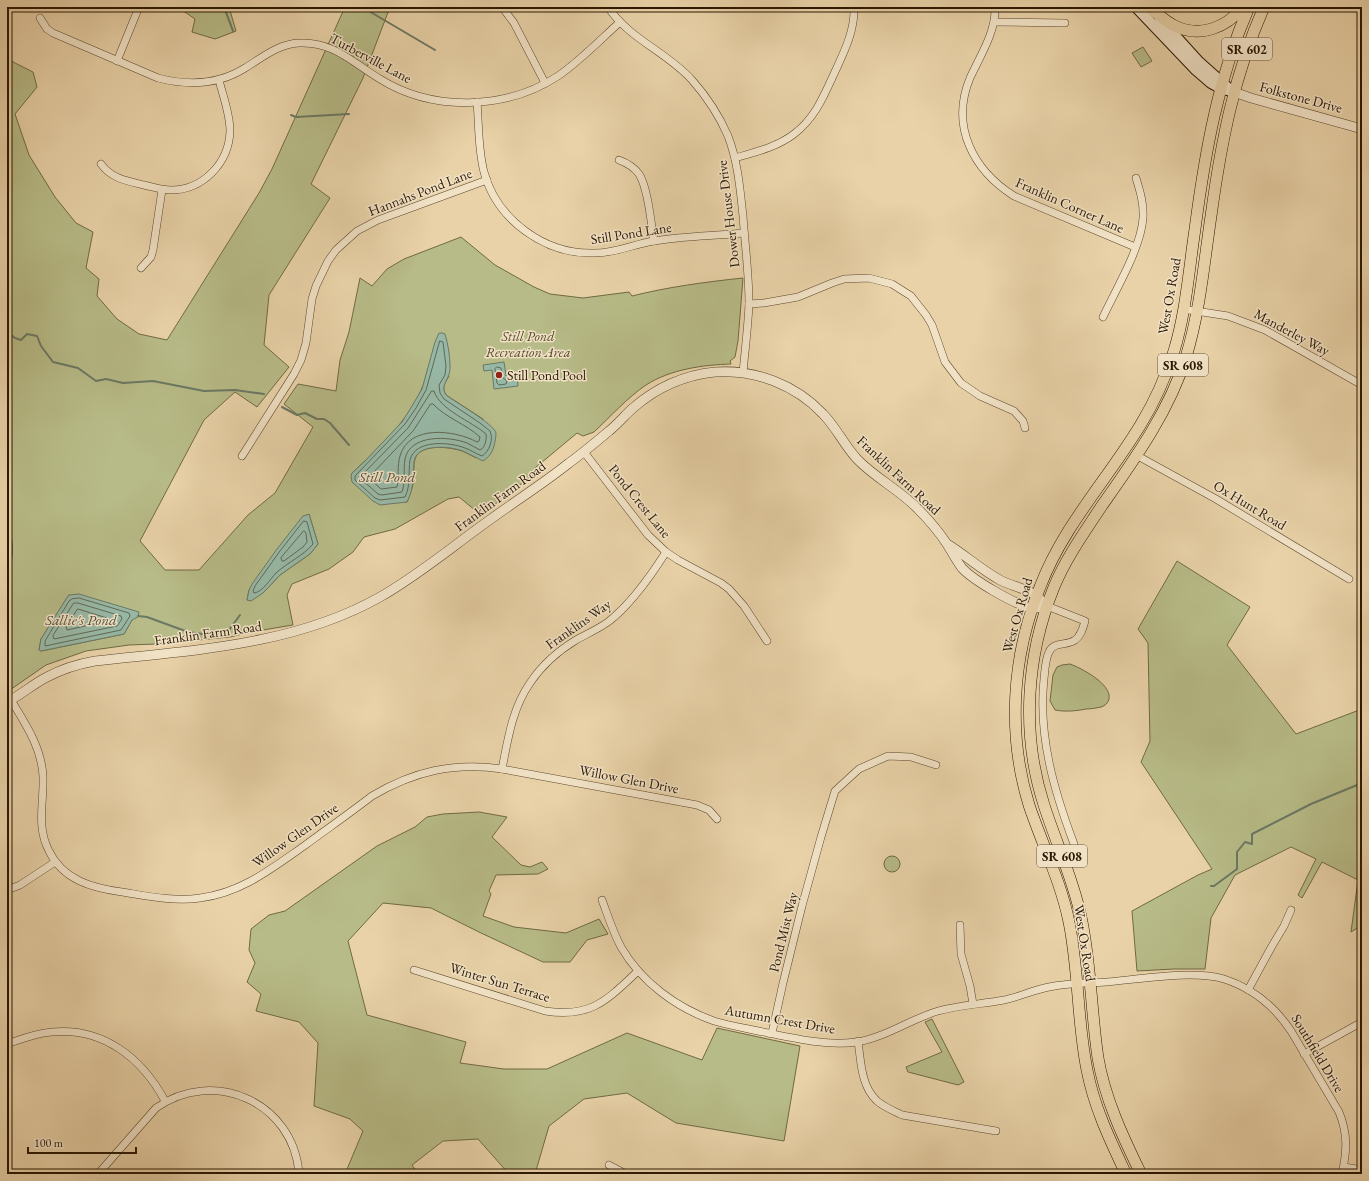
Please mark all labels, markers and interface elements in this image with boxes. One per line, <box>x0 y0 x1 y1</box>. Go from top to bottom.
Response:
street label: Turberville Lane <box>327 29 415 87</box>
road number: SR 602 <box>1222 38 1272 60</box>
street label: Folkstone Drive <box>1258 77 1345 117</box>
street label: Dower House Drive <box>712 159 744 269</box>
street label: Hannahs Pond Lane <box>366 164 475 220</box>
street label: Franklin Corner Lane <box>1013 173 1128 237</box>
street label: Still Pond Lane <box>589 218 673 248</box>
street label: West Ox Road <box>1153 255 1185 336</box>
street label: Manderley Way <box>1251 305 1334 360</box>
park label: Still Pond Recreation Area <box>485 327 571 361</box>
road number: SR 608 <box>1158 354 1208 376</box>
place label: Still Pond Pool <box>507 366 587 384</box>
marker: Still Pond Pool <box>494 370 504 380</box>
street label: Franklin Farm Road <box>853 431 945 519</box>
street label: Franklin Farm Road <box>451 456 550 535</box>
street label: Pond Crest Lane <box>605 460 676 542</box>
water label: Still Pond <box>358 467 416 486</box>
street label: Ox Hunt Road <box>1210 476 1291 534</box>
street label: West Ox Road <box>998 574 1037 655</box>
street label: Franklins Way <box>542 594 615 653</box>
water label: Sallie's Pond <box>44 610 117 629</box>
street label: Franklin Farm Road <box>153 616 264 649</box>
street label: Willow Glen Drive <box>578 761 681 798</box>
street label: Willow Glen Drive <box>248 798 342 871</box>
road number: SR 608 <box>1037 845 1087 867</box>
street label: Pond Mist Way <box>764 889 802 974</box>
street label: West Ox Road <box>1070 903 1100 984</box>
street label: Winter Sun Terrace <box>448 958 553 1006</box>
street label: Autumn Crest Drive <box>722 1000 837 1038</box>
street label: Southfield Drive <box>1288 1011 1349 1096</box>
scale bar <box>28 1129 136 1155</box>
text: 100 m <box>34 1135 64 1151</box>

